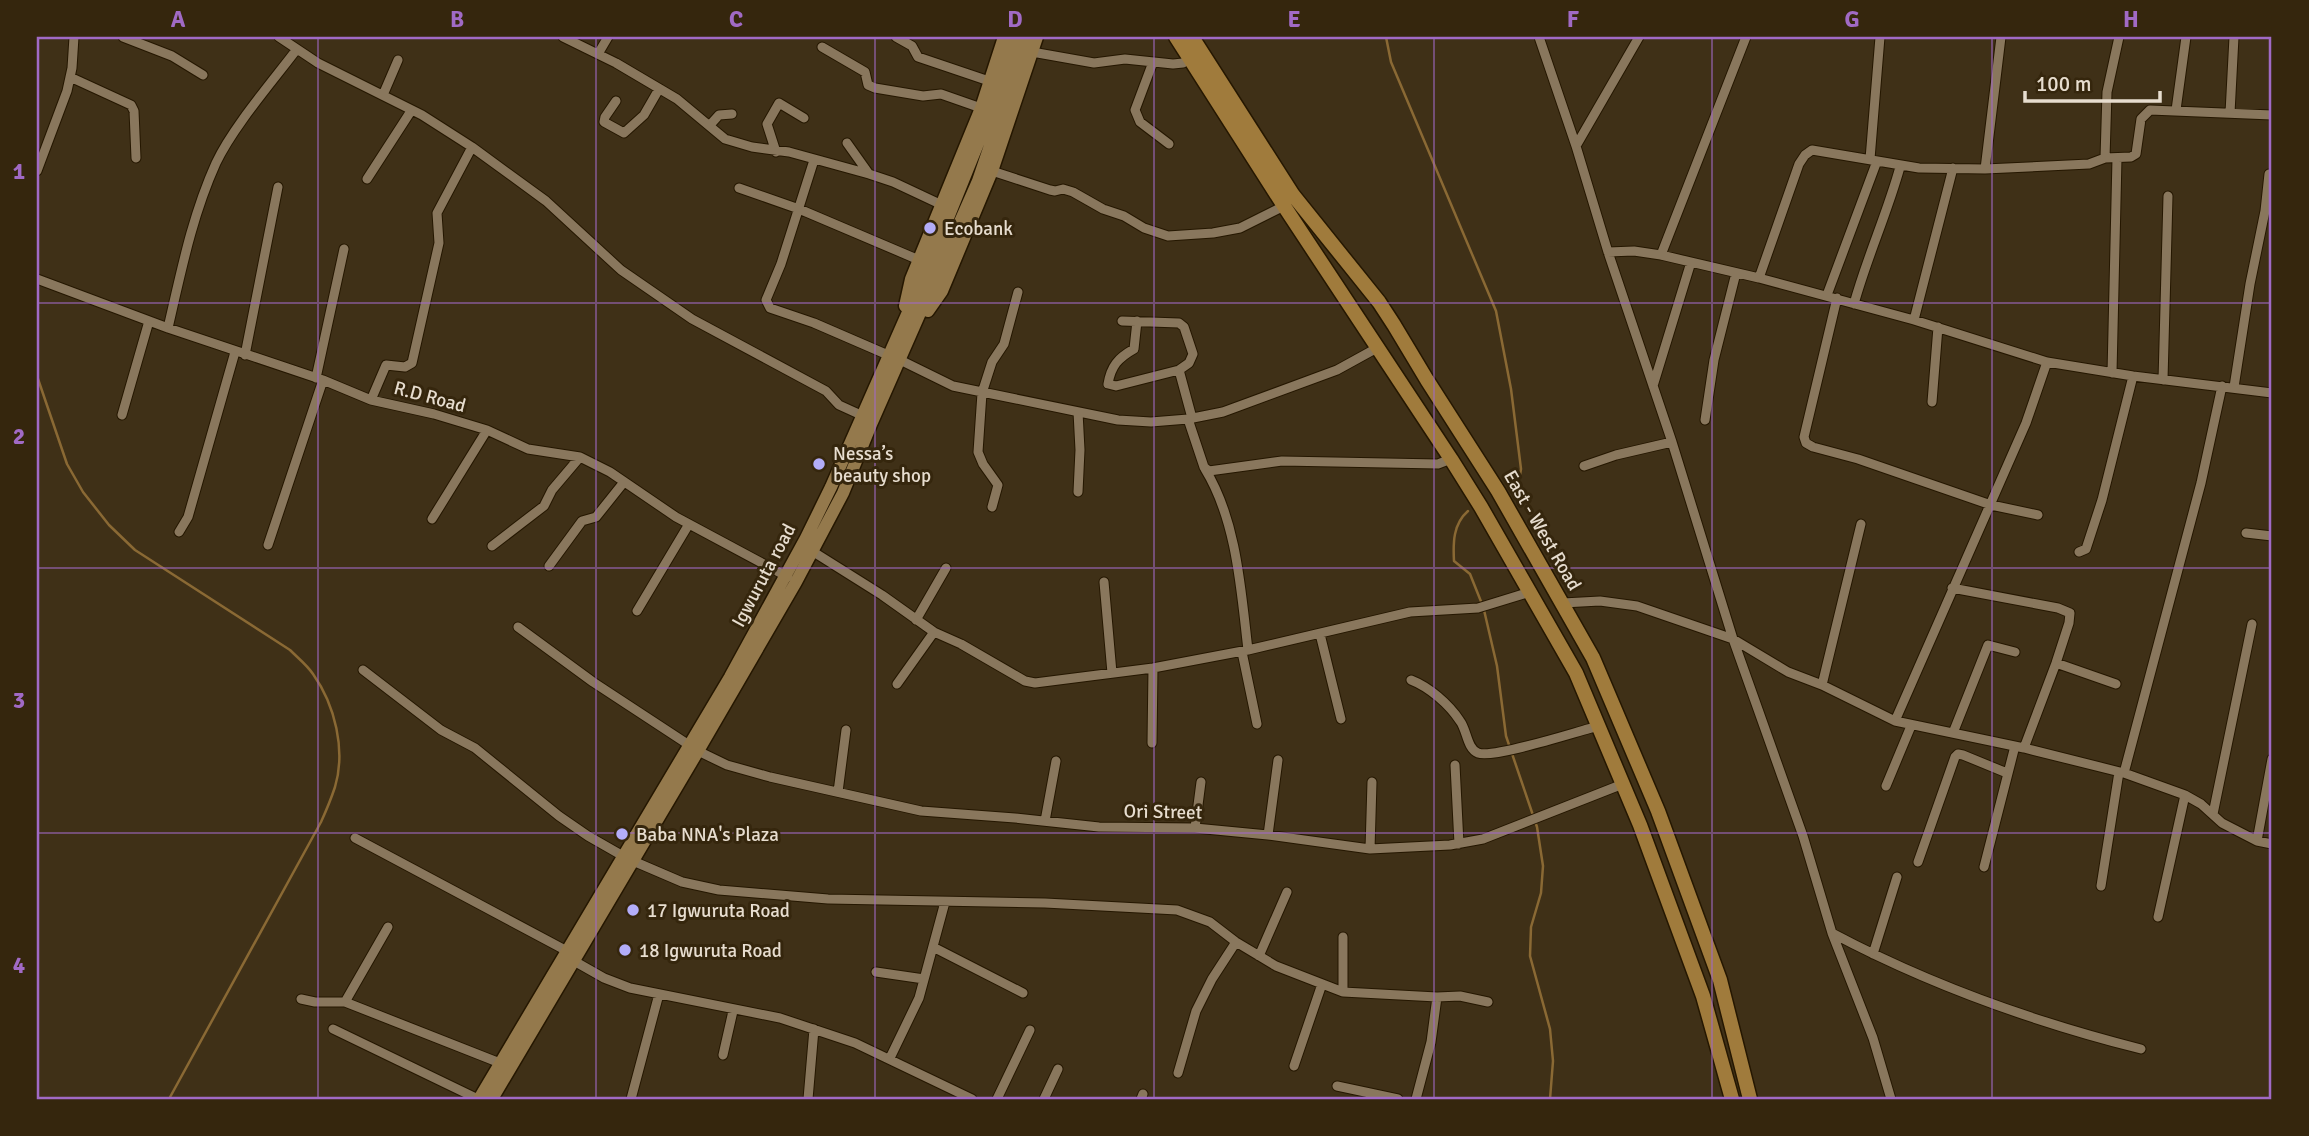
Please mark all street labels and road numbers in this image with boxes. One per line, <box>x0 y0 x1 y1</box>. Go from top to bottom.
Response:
street label: R.D Road <box>391 376 468 418</box>
street label: East - West Road <box>1498 466 1586 595</box>
street label: Igwuruta road <box>727 520 801 631</box>
street label: Ori Street <box>1123 799 1203 825</box>

